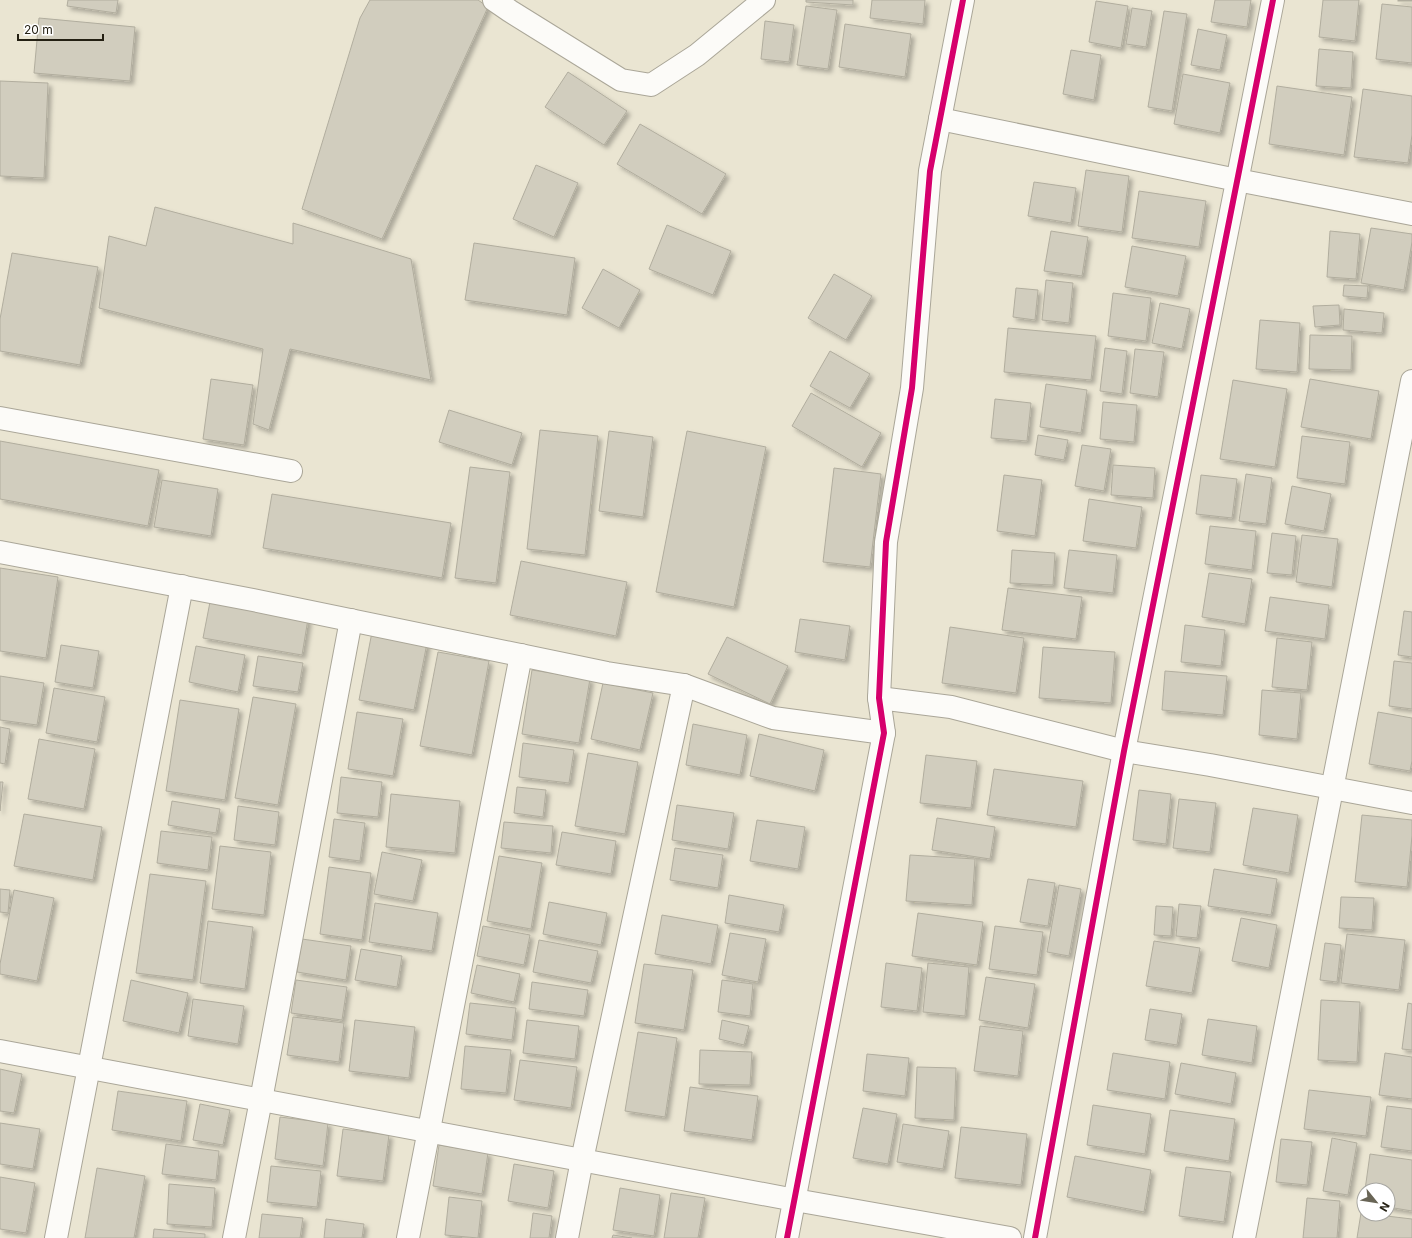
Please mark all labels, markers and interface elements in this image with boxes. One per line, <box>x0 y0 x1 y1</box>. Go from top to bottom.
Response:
scale bar <box>18 16 103 42</box>
text: 20 m <box>24 22 53 37</box>
north arrow <box>1356 1182 1396 1222</box>
text: N <box>1377 1200 1393 1214</box>

